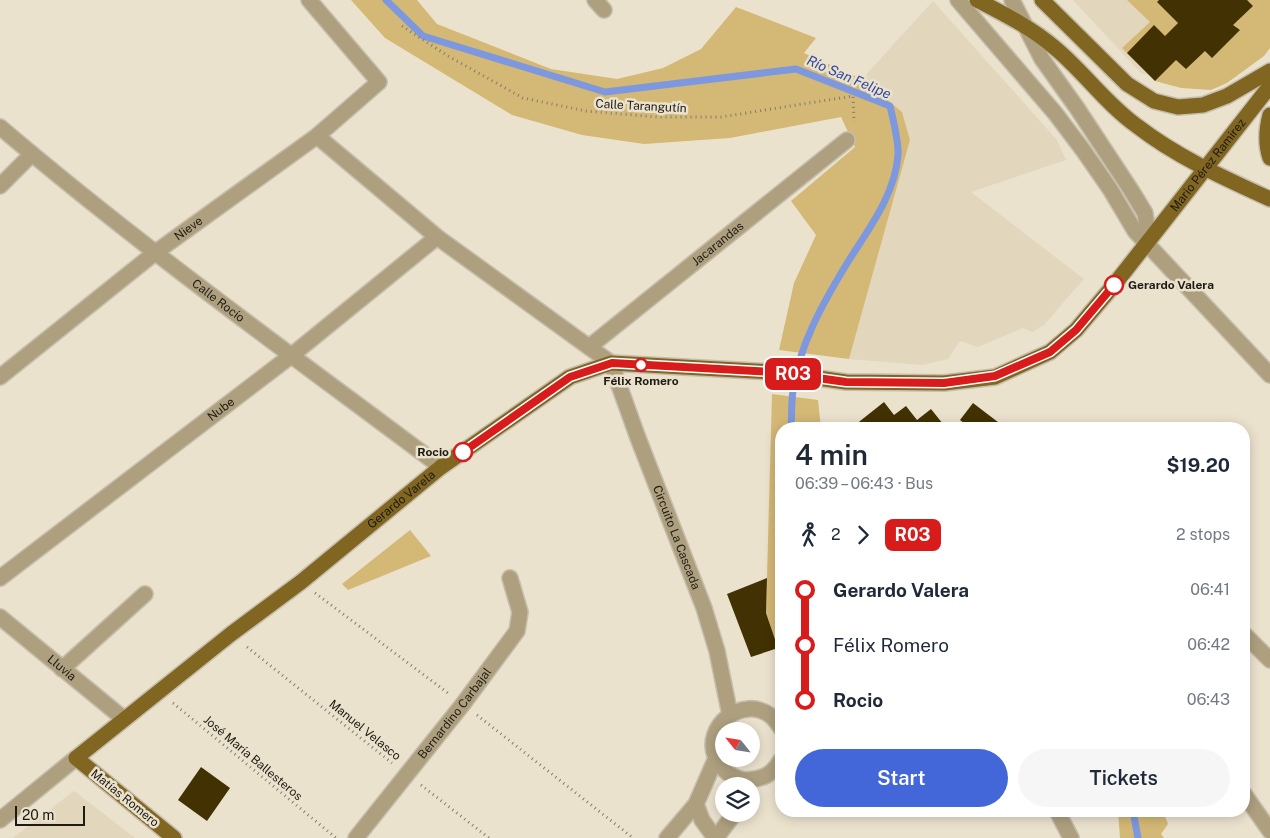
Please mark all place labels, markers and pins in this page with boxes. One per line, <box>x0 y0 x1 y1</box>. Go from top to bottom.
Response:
marker: Gerardo Valera <box>1104 275 1124 295</box>
place label: Gerardo Valera <box>1128 278 1214 292</box>
marker: Félix Romero <box>634 358 648 372</box>
place label: Félix Romero <box>603 374 679 388</box>
marker: Rocio <box>453 442 473 462</box>
place label: Rocio <box>417 445 449 459</box>

